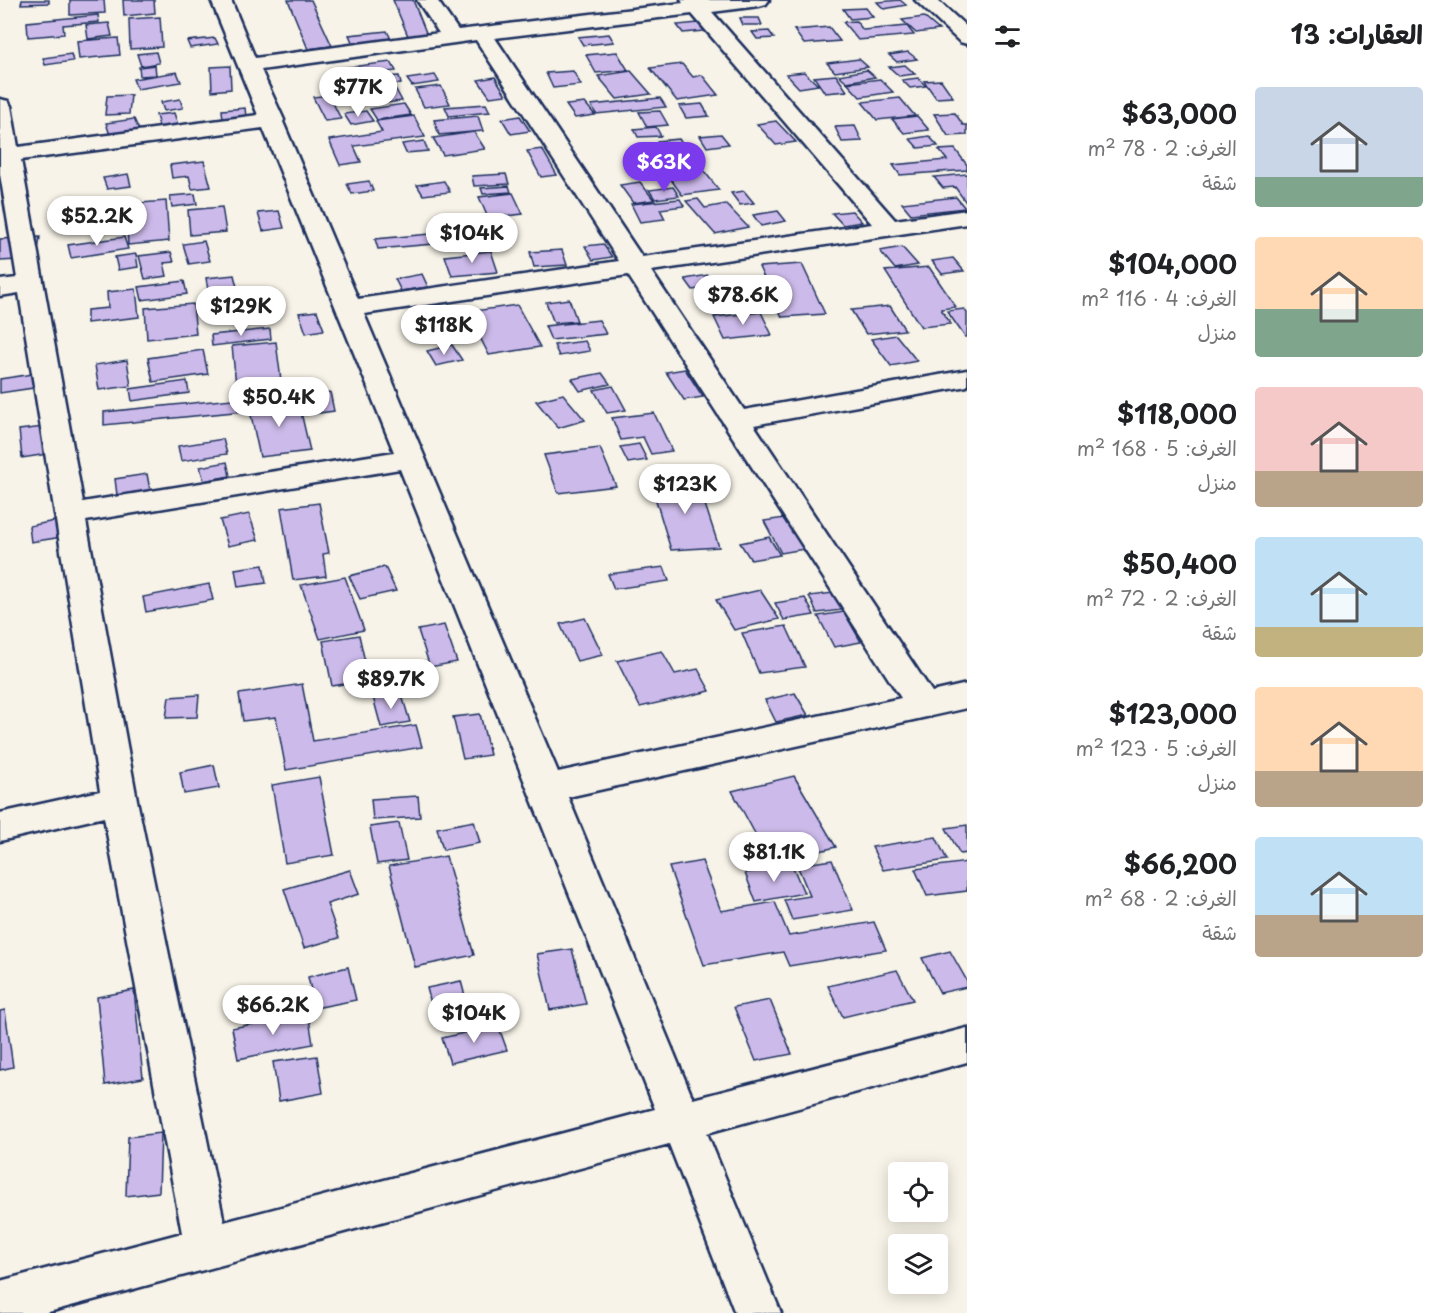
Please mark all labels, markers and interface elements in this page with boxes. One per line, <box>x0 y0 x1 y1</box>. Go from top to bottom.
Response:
text: العقارات: 13 <box>1290 14 1423 53</box>
icon: filters <box>991 20 1024 53</box>
pin: $77K <box>322 67 394 118</box>
text: $77K <box>333 71 383 101</box>
text: $63,000 <box>1122 94 1237 133</box>
icon: home <box>1303 111 1375 183</box>
text: الغرف: 2 · 78 m² <box>1088 133 1237 163</box>
pin: $63K <box>628 142 700 193</box>
text: $63K <box>637 146 691 176</box>
text: شقة <box>1202 167 1237 197</box>
pin: $52.2K <box>48 196 146 247</box>
text: $52.2K <box>61 200 133 230</box>
pin: $104K <box>430 213 514 264</box>
text: $104K <box>440 217 504 247</box>
text: $104,000 <box>1108 244 1237 283</box>
icon: home <box>1303 261 1375 333</box>
pin: $78.6K <box>694 275 792 326</box>
text: $78.6K <box>707 279 779 309</box>
text: الغرف: 4 · 116 m² <box>1081 283 1237 313</box>
pin: $129K <box>199 286 283 337</box>
text: $129K <box>210 290 272 320</box>
pin: $118K <box>402 305 486 356</box>
text: $118K <box>415 309 473 339</box>
text: منزل <box>1198 317 1237 347</box>
pin: $50.4K <box>230 377 328 428</box>
text: $50.4K <box>243 381 315 411</box>
text: $118,000 <box>1117 394 1237 433</box>
icon: home <box>1303 411 1375 483</box>
text: الغرف: 5 · 168 m² <box>1077 433 1237 463</box>
pin: $123K <box>643 464 727 515</box>
text: منزل <box>1198 467 1237 497</box>
text: $123K <box>653 468 717 498</box>
text: $50,400 <box>1123 544 1237 583</box>
icon: home <box>1303 561 1375 633</box>
text: الغرف: 2 · 72 m² <box>1086 583 1237 613</box>
text: شقة <box>1202 617 1237 647</box>
pin: $89.7K <box>342 659 440 710</box>
text: $89.7K <box>357 663 425 693</box>
text: $123,000 <box>1109 694 1237 733</box>
icon: home <box>1303 711 1375 783</box>
text: الغرف: 5 · 123 m² <box>1076 733 1237 763</box>
text: منزل <box>1198 767 1237 797</box>
pin: $81.1K <box>725 832 823 883</box>
text: $81.1K <box>743 836 805 866</box>
text: $66,200 <box>1124 844 1237 883</box>
icon: home <box>1303 861 1375 933</box>
text: الغرف: 2 · 68 m² <box>1085 883 1237 913</box>
text: شقة <box>1202 917 1237 947</box>
pin: $66.2K <box>224 985 322 1036</box>
text: $66.2K <box>236 989 310 1019</box>
pin: $104K <box>432 993 516 1044</box>
text: $104K <box>442 997 506 1027</box>
map controls <box>888 1162 948 1294</box>
button: locate <box>888 1162 948 1222</box>
button: layers <box>888 1234 948 1294</box>

